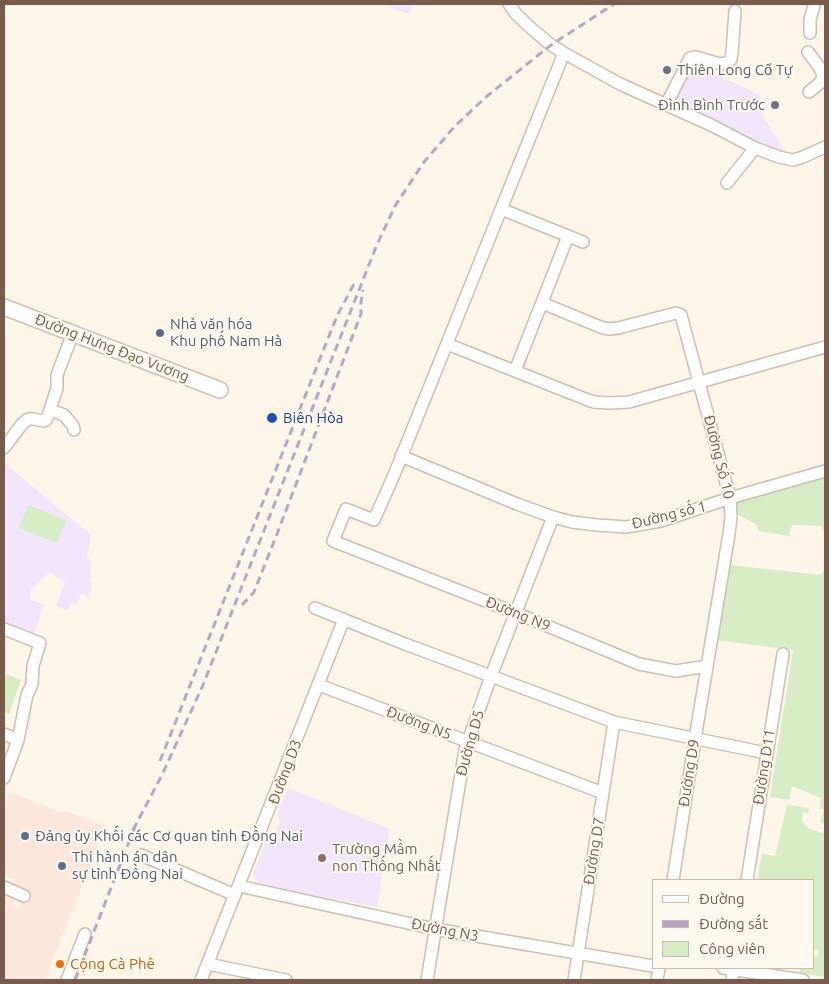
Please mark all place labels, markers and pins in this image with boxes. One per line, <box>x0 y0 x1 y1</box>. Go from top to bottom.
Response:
place label: Thiên Long Cổ Tự <box>677 61 793 79</box>
marker: Thiên Long Cổ Tự <box>661 64 673 76</box>
place label: Đình Bình Trước <box>658 96 765 114</box>
marker: Đình Bình Trước <box>769 99 781 111</box>
place label: Nhà văn hóa Khu phố Nam Hà <box>170 315 282 350</box>
marker: Nhà văn hóa Khu phố Nam Hà <box>154 327 166 339</box>
place label: Biên Hòa <box>283 409 343 427</box>
marker: Biên Hòa <box>265 411 279 425</box>
place label: Đảng ủy Khối các Cơ quan tỉnh Đồng Nai <box>35 827 303 845</box>
marker: Đảng ủy Khối các Cơ quan tỉnh Đồng Nai <box>19 830 31 842</box>
place label: Trường Mầm non Thống Nhất <box>332 840 441 875</box>
place label: Thi hành án dân sự tỉnh Đồng Nai <box>72 848 183 883</box>
marker: Trường Mầm non Thống Nhất <box>316 852 328 864</box>
marker: Thi hành án dân sự tỉnh Đồng Nai <box>56 860 68 872</box>
place label: Cộng Cà Phê <box>70 955 155 973</box>
marker: Cộng Cà Phê <box>54 958 66 970</box>

